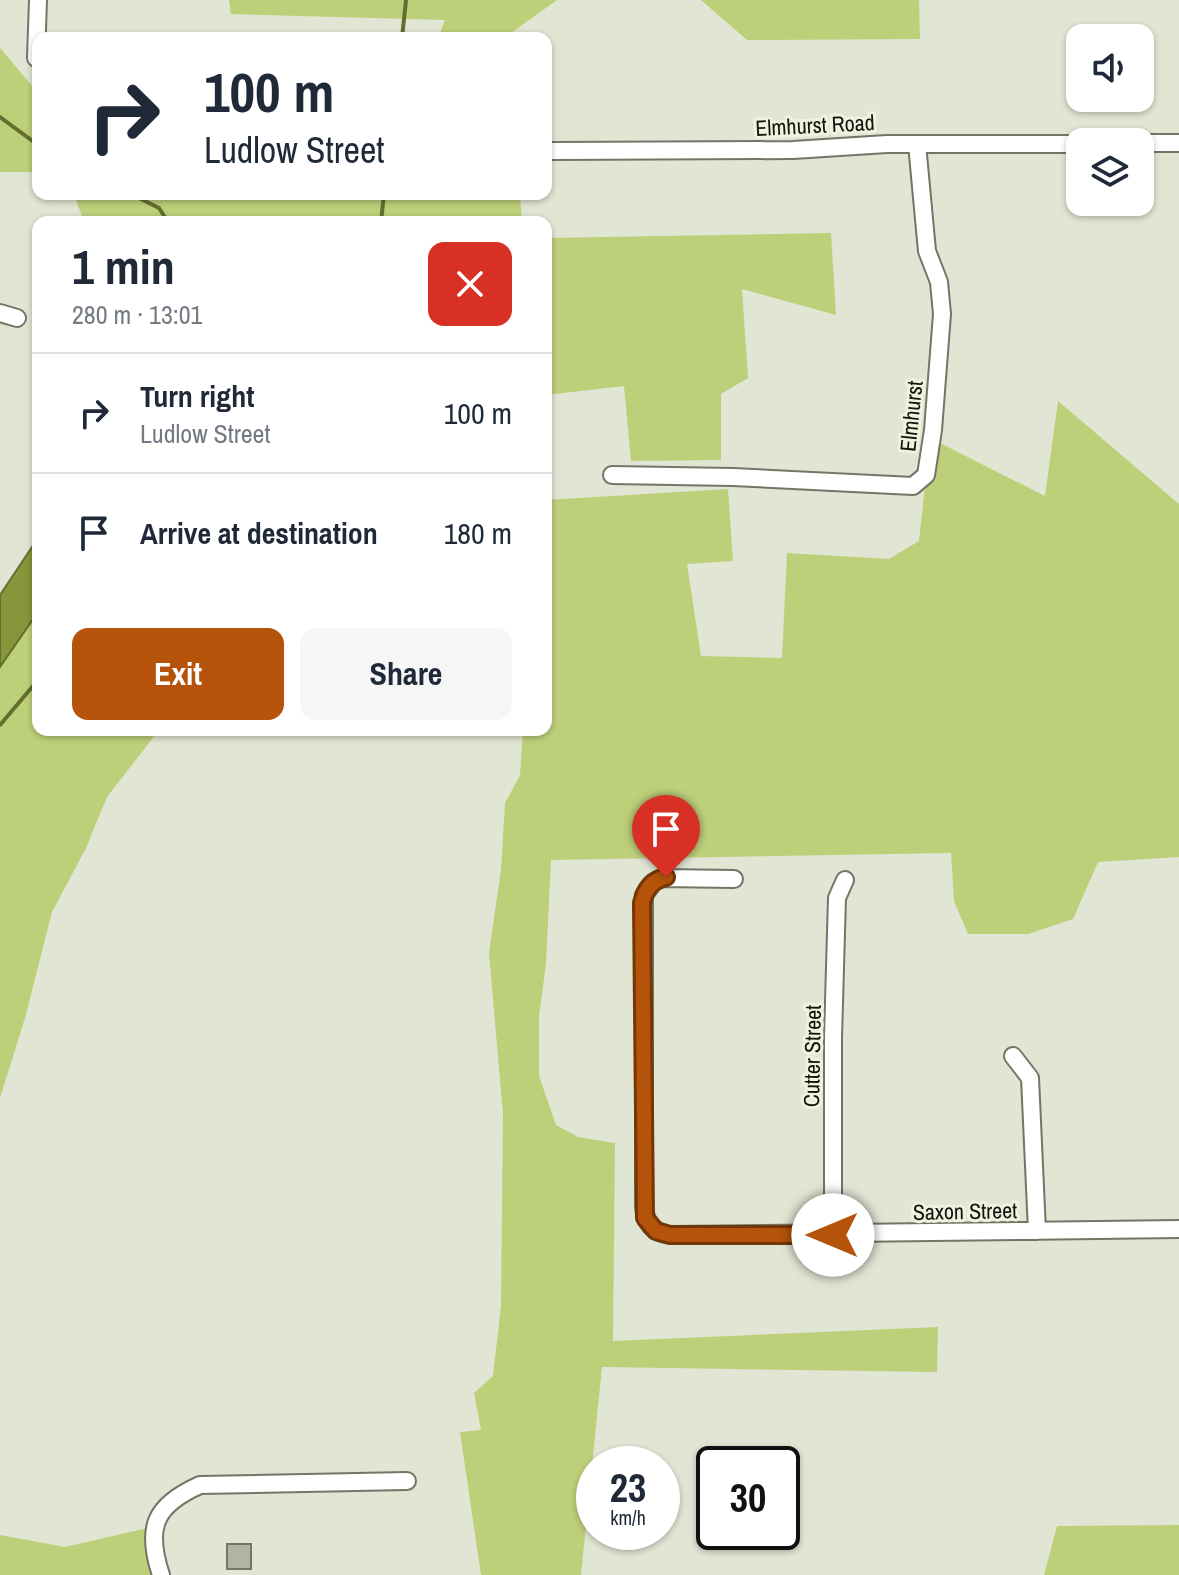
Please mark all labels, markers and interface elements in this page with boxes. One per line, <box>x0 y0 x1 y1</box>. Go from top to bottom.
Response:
map controls <box>1066 24 1154 216</box>
button: sound <box>1066 24 1154 112</box>
text: 100 m <box>204 54 334 129</box>
icon: right <box>72 64 176 168</box>
street label: Elmhurst Road <box>755 107 875 143</box>
text: Ludlow Street <box>204 126 385 174</box>
button: layers <box>1066 128 1154 216</box>
text: 1 min <box>72 234 175 299</box>
button: close <box>428 242 512 326</box>
text: 280 m · 13:01 <box>72 297 202 332</box>
text: Turn right <box>140 376 254 416</box>
street label: Elmhurst <box>892 379 930 453</box>
icon: right <box>72 391 116 435</box>
text: 100 m <box>444 393 512 433</box>
text: Ludlow Street <box>140 416 270 451</box>
icon: arrive <box>72 511 116 555</box>
text: Arrive at destination <box>140 513 378 553</box>
text: 180 m <box>444 513 512 553</box>
button: Exit <box>72 628 284 720</box>
button: Share <box>300 628 512 720</box>
pin <box>632 795 700 877</box>
icon: arrive <box>644 807 688 851</box>
street label: Cutter Street <box>796 1005 828 1107</box>
position arrow <box>791 1193 875 1277</box>
street label: Saxon Street <box>913 1195 1017 1227</box>
speed limit sign: 30 <box>696 1446 800 1550</box>
text: 23 <box>610 1461 646 1514</box>
text: km/h <box>610 1504 646 1531</box>

